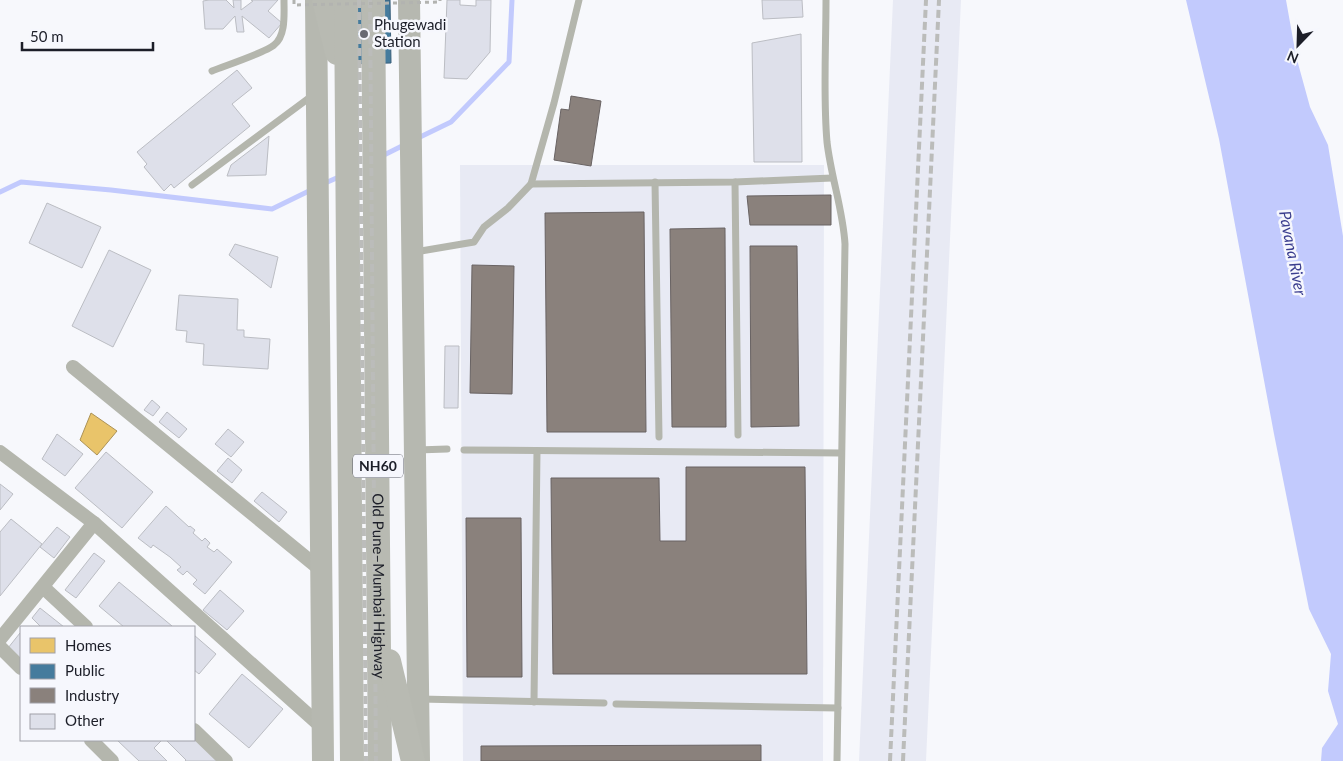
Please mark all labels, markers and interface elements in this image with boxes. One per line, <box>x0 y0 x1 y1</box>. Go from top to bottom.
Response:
place label: Phugewadi Station <box>374 15 446 50</box>
scale bar <box>22 20 154 52</box>
north arrow <box>1273 20 1323 70</box>
text: 50 m <box>30 27 64 45</box>
marker: Phugewadi Station <box>358 28 370 40</box>
text: N <box>1284 47 1301 67</box>
water label: Pavana River <box>1276 209 1311 297</box>
road number: NH60 <box>353 454 403 478</box>
street label: Old Pune–Mumbai Highway <box>370 493 389 679</box>
legend <box>20 626 195 741</box>
text: Homes <box>65 636 111 654</box>
text: Public <box>65 661 105 679</box>
text: Industry <box>65 686 120 704</box>
text: Other <box>65 711 105 729</box>

